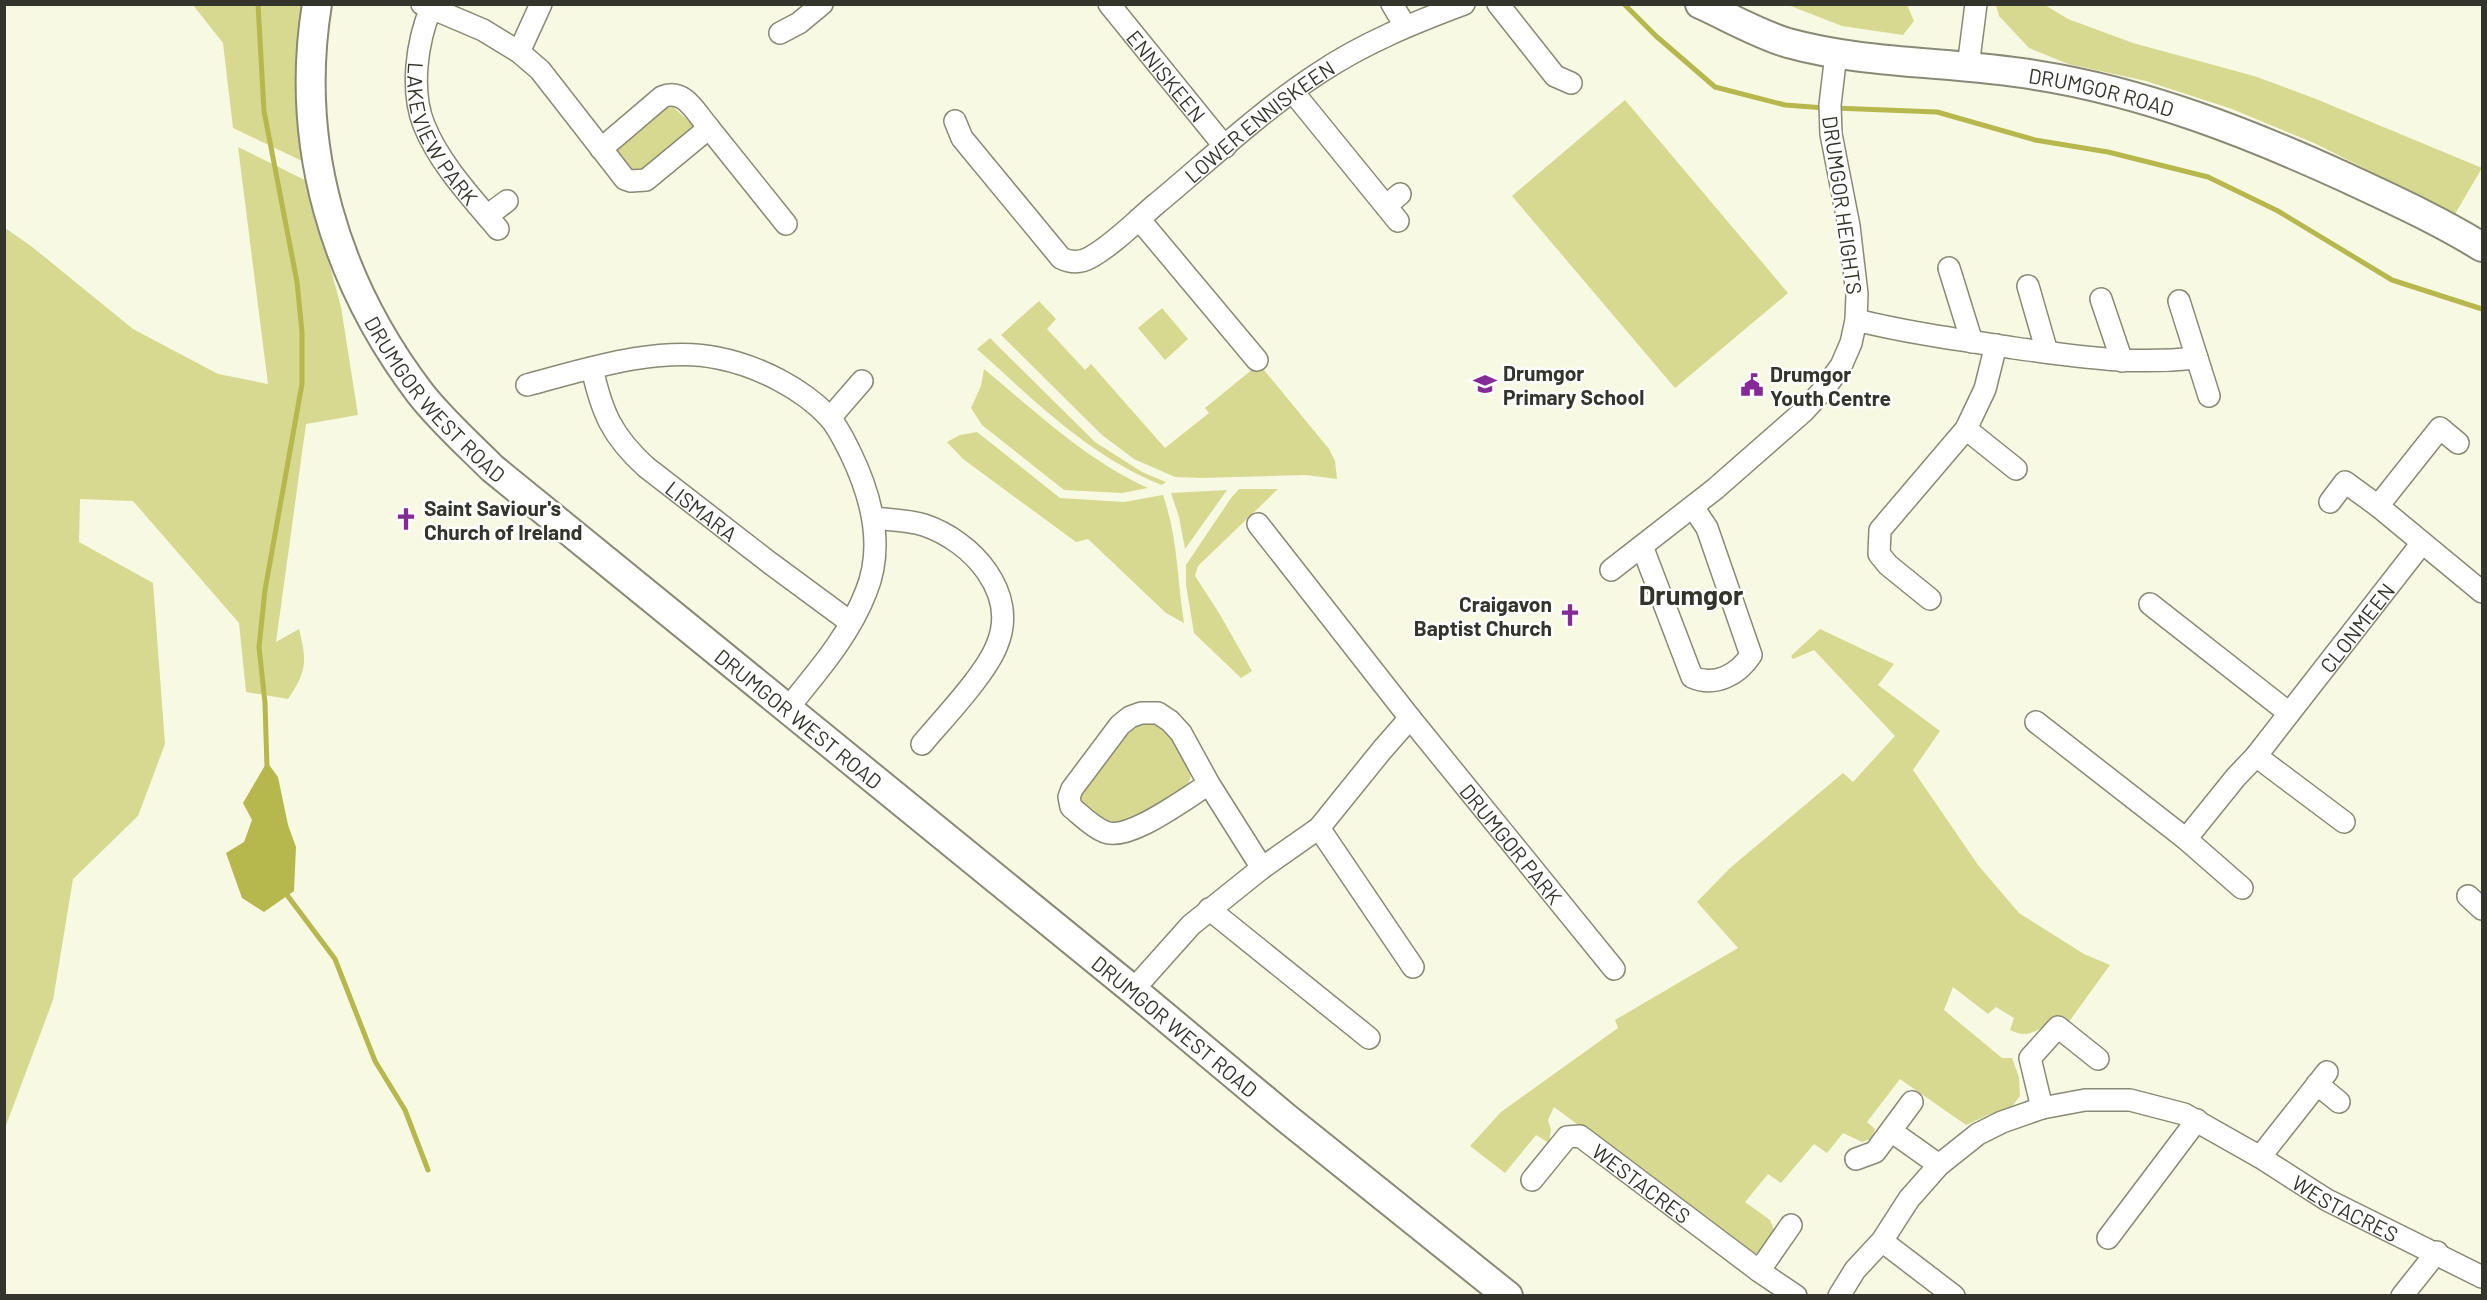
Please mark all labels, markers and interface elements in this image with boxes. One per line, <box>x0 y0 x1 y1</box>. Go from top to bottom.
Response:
street label: ENNISKEEN <box>1122 24 1212 126</box>
street label: LOWER ENNISKEEN <box>1179 54 1339 187</box>
street label: LAKEVIEW PARK <box>404 62 484 209</box>
street label: DRUMGOR ROAD <box>2027 62 2177 121</box>
street label: DRUMGOR HEIGHTS <box>1818 114 1868 296</box>
street label: DRUMGOR WEST ROAD <box>360 311 511 487</box>
place label: Drumgor Primary School <box>1503 360 1644 409</box>
place label: Drumgor Youth Centre <box>1770 361 1891 410</box>
school or university icon: Drumgor Primary School <box>1472 371 1498 397</box>
public building icon: Drumgor Youth Centre <box>1739 372 1765 398</box>
street label: LISMARA <box>661 475 743 546</box>
place label: Saint Saviour's Church of Ireland <box>424 495 582 544</box>
church icon: Saint Saviour's Church of Ireland <box>393 506 419 532</box>
street label: CLONMEEN <box>2314 577 2399 677</box>
district label: Drumgor <box>1639 578 1744 610</box>
place label: Craigavon Baptist Church <box>1414 591 1552 640</box>
church icon: Craigavon Baptist Church <box>1557 602 1583 628</box>
street label: DRUMGOR WEST ROAD <box>711 643 888 793</box>
street label: DRUMGOR PARK <box>1456 778 1568 909</box>
street label: DRUMGOR WEST ROAD <box>1087 950 1263 1102</box>
street label: WESTACRES <box>1588 1138 1696 1228</box>
street label: WESTACRES <box>2288 1169 2403 1246</box>

